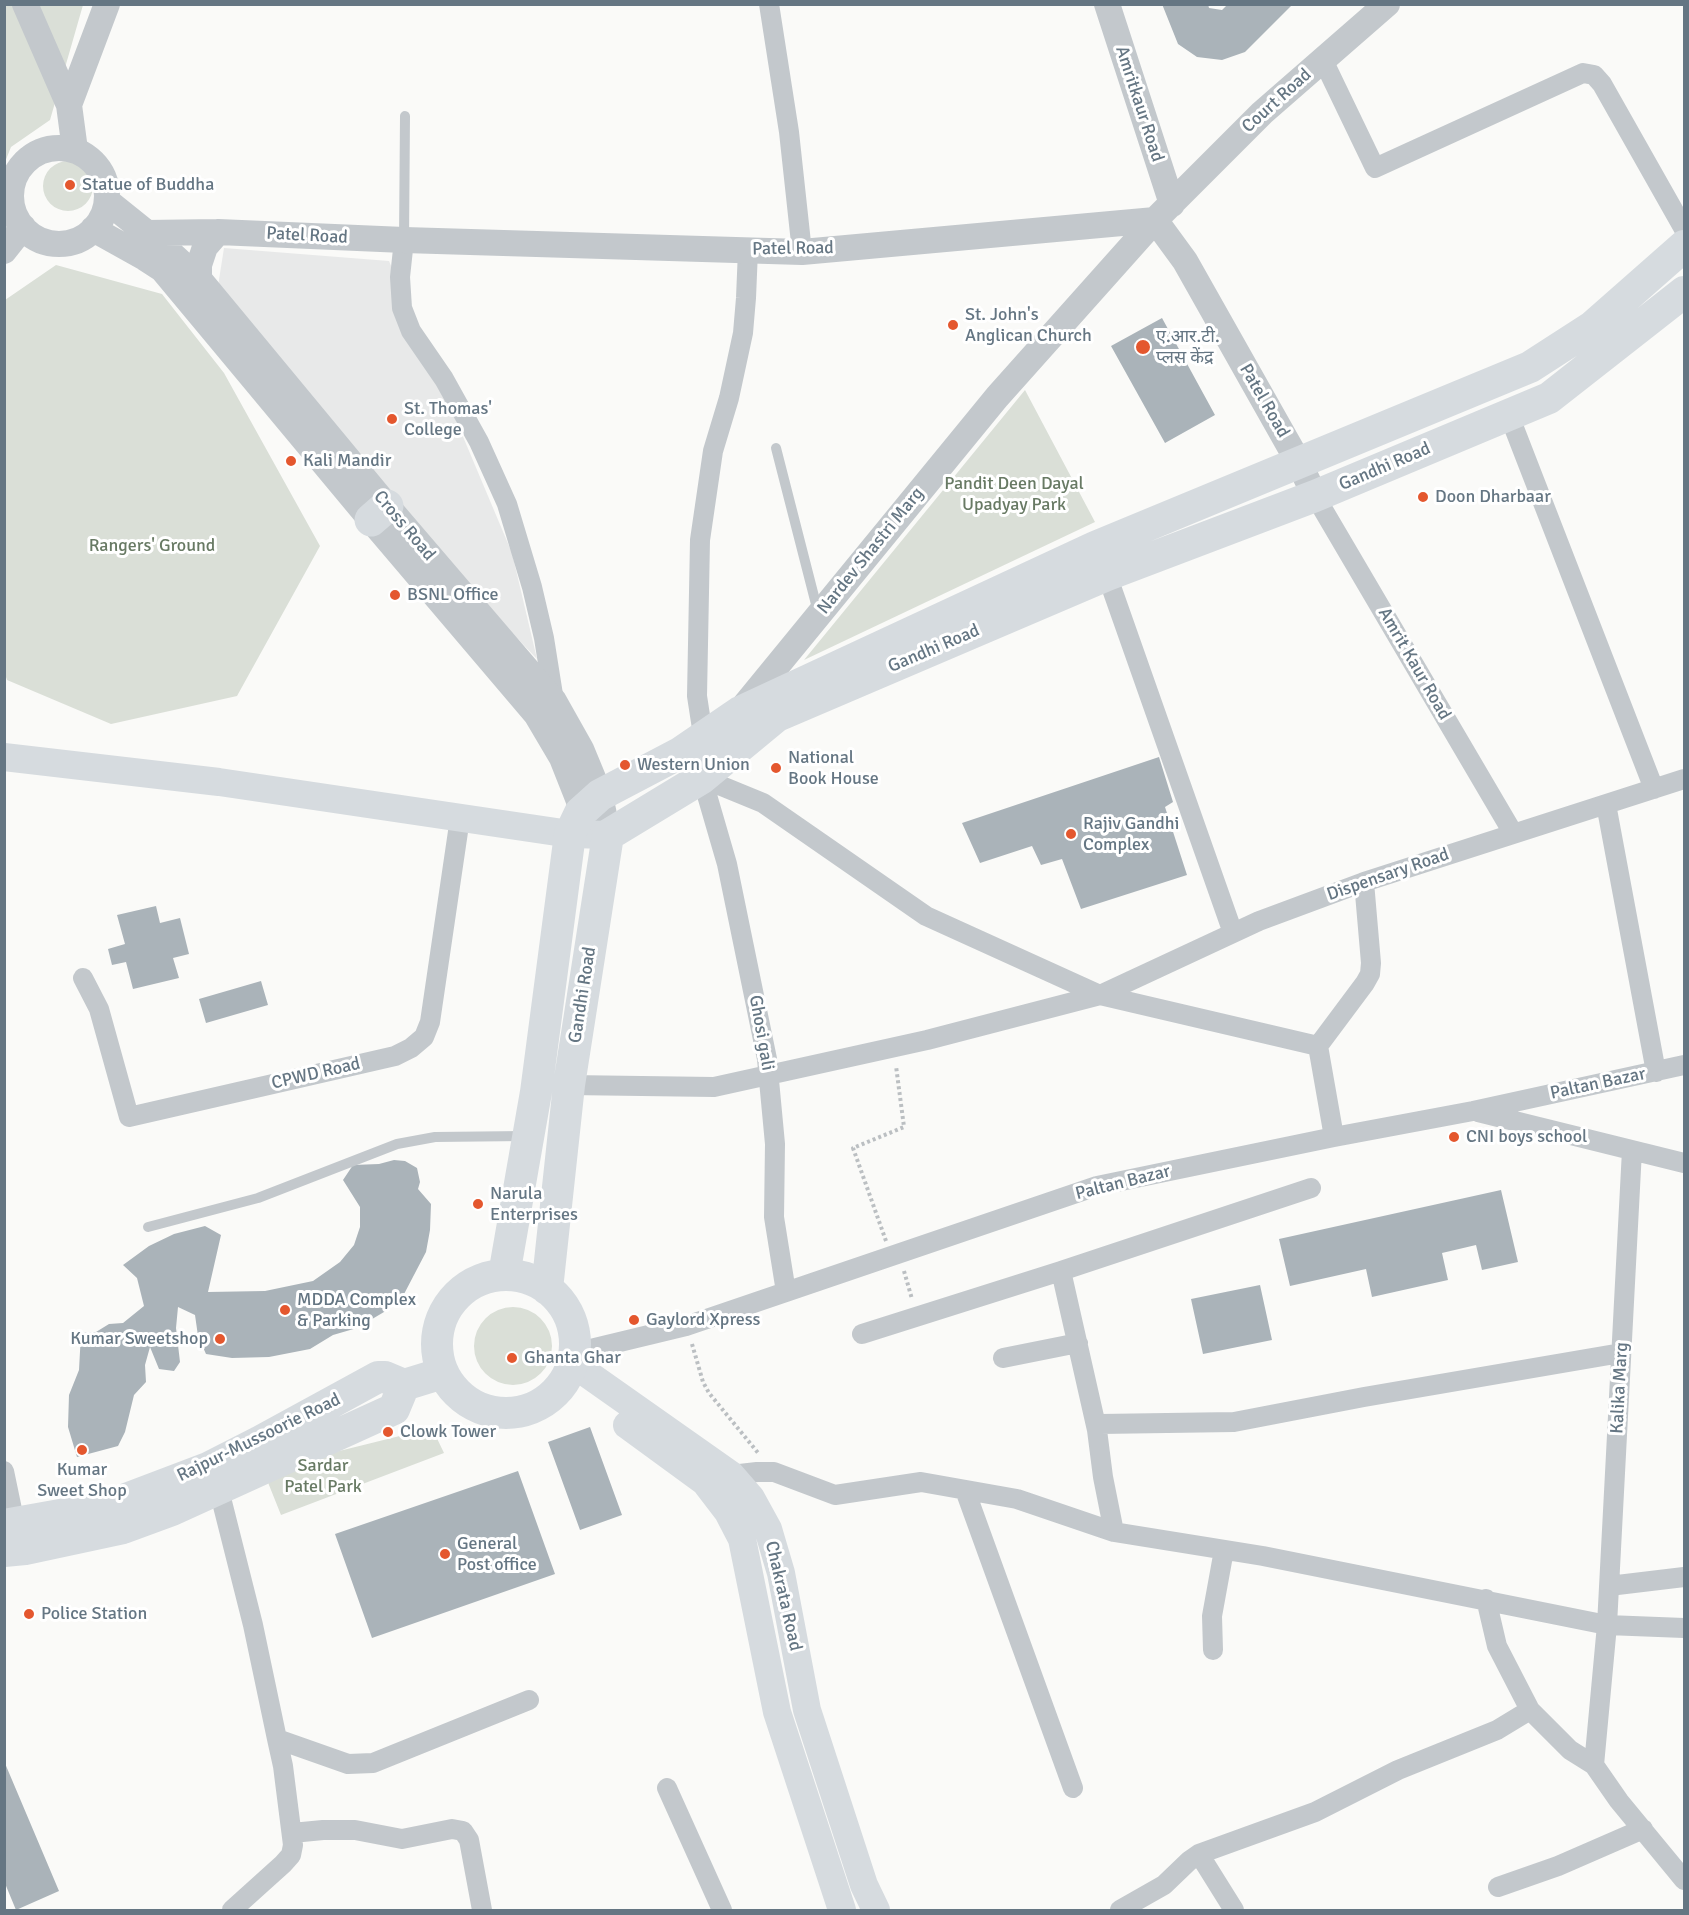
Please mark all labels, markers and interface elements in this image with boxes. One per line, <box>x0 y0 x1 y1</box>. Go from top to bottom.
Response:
street label: Amritkaur Road <box>1110 43 1168 165</box>
street label: Court Road <box>1238 64 1316 138</box>
place label: Statue of Buddha <box>82 174 214 196</box>
marker: Statue of Buddha <box>63 178 77 192</box>
street label: Patel Road <box>266 223 348 249</box>
street label: Patel Road <box>752 237 834 261</box>
place label: St. John's Anglican Church <box>965 304 1092 346</box>
marker: St. John's Anglican Church <box>946 318 960 332</box>
place label: ए.आर.टी. प्लस केंद्र <box>1156 326 1220 368</box>
marker: ए.आर.टी. प्लस केंद्र <box>1134 338 1152 356</box>
street label: Patel Road <box>1234 360 1294 442</box>
place label: St. Thomas' College <box>404 398 492 440</box>
marker: St. Thomas' College <box>385 412 399 426</box>
street label: Gandhi Road <box>1336 438 1434 496</box>
place label: Kali Mandir <box>303 450 391 472</box>
marker: Kali Mandir <box>284 454 298 468</box>
park label: Pandit Deen Dayal Upadyay Park <box>944 473 1084 516</box>
street label: Nardev Shastri Marg <box>813 483 929 619</box>
place label: Doon Dharbaar <box>1435 486 1551 508</box>
street label: Cross Road <box>368 487 440 565</box>
marker: Doon Dharbaar <box>1416 490 1430 504</box>
park label: Rangers' Ground <box>89 535 215 557</box>
place label: BSNL Office <box>407 584 499 606</box>
marker: BSNL Office <box>388 588 402 602</box>
street label: Amrit Kaur Road <box>1373 604 1455 724</box>
street label: Gandhi Road <box>885 620 983 678</box>
place label: National Book House <box>788 747 879 789</box>
place label: Western Union <box>637 754 750 776</box>
marker: Western Union <box>618 758 632 772</box>
marker: National Book House <box>769 761 783 775</box>
place label: Rajiv Gandhi Complex <box>1083 813 1179 856</box>
marker: Rajiv Gandhi Complex <box>1064 827 1078 841</box>
street label: Dispensary Road <box>1324 844 1452 906</box>
street label: Gandhi Road <box>565 945 601 1045</box>
street label: Ghosi gali <box>744 994 778 1072</box>
street label: CPWD Road <box>269 1053 363 1095</box>
street label: Paltan Bazar <box>1548 1063 1648 1105</box>
place label: CNI boys school <box>1466 1126 1587 1148</box>
marker: CNI boys school <box>1447 1130 1461 1144</box>
street label: Paltan Bazar <box>1073 1161 1173 1205</box>
place label: Narula Enterprises <box>490 1183 578 1226</box>
marker: Narula Enterprises <box>471 1197 485 1211</box>
place label: MDDA Complex & Parking <box>297 1289 416 1332</box>
marker: MDDA Complex & Parking <box>278 1303 292 1317</box>
place label: Gaylord Xpress <box>646 1309 760 1331</box>
marker: Gaylord Xpress <box>627 1313 641 1327</box>
place label: Kumar Sweetshop <box>70 1328 208 1350</box>
marker: Kumar Sweetshop <box>213 1332 227 1346</box>
street label: Kalika Marg <box>1607 1342 1633 1434</box>
place label: Ghanta Ghar <box>524 1347 621 1369</box>
marker: Ghanta Ghar <box>505 1351 519 1365</box>
street label: Rajpur-Mussoorie Road <box>174 1389 344 1487</box>
place label: Clowk Tower <box>400 1421 496 1443</box>
marker: Clowk Tower <box>381 1425 395 1439</box>
marker: Kumar Sweet Shop <box>75 1443 89 1457</box>
park label: Sardar Patel Park <box>284 1455 362 1498</box>
place label: Kumar Sweet Shop <box>37 1459 127 1502</box>
place label: General Post office <box>457 1533 537 1576</box>
street label: Chakrata Road <box>760 1539 806 1653</box>
marker: General Post office <box>438 1547 452 1561</box>
place label: Police Station <box>41 1603 147 1625</box>
marker: Police Station <box>22 1607 36 1621</box>

